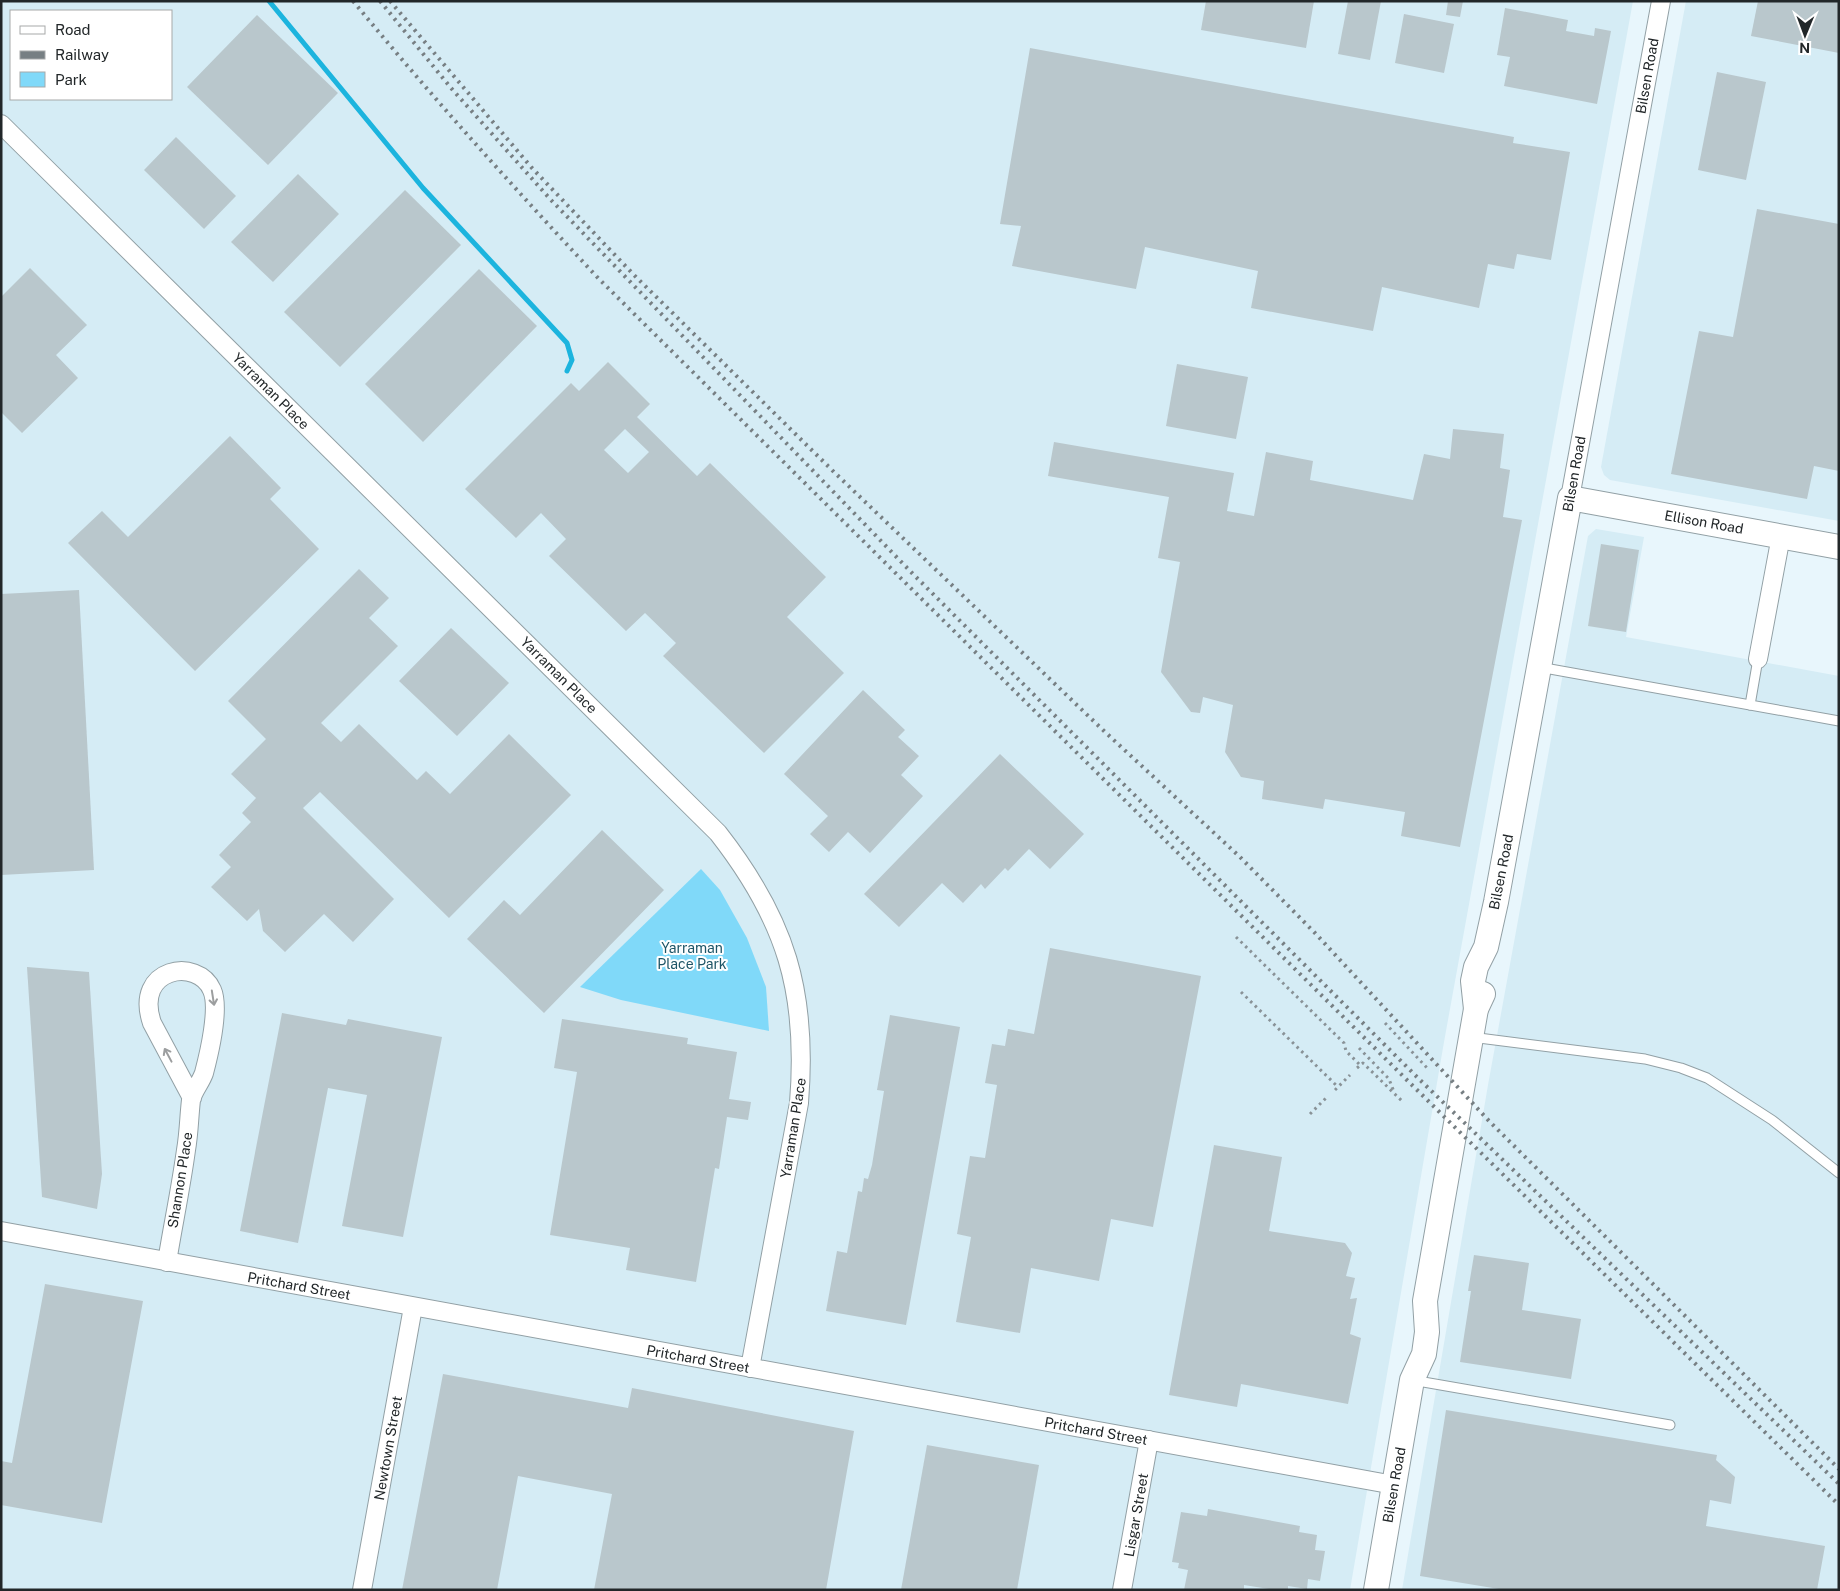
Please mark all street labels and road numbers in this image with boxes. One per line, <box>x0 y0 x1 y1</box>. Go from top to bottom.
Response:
street label: Bilsen Road <box>1632 37 1662 115</box>
street label: Yarraman Place <box>229 349 313 433</box>
street label: Bilsen Road <box>1559 435 1589 513</box>
street label: Ellison Road <box>1663 507 1745 537</box>
street label: Yarraman Place <box>517 633 601 717</box>
street label: Bilsen Road <box>1486 833 1516 911</box>
street label: Yarraman Place <box>777 1077 809 1179</box>
street label: Shannon Place <box>165 1131 196 1229</box>
street label: Pritchard Street <box>246 1269 352 1303</box>
street label: Pritchard Street <box>645 1342 751 1376</box>
street label: Newtown Street <box>371 1395 405 1501</box>
street label: Pritchard Street <box>1043 1414 1149 1448</box>
street label: Bilsen Road <box>1379 1446 1409 1524</box>
street label: Lisgar Street <box>1121 1472 1151 1558</box>

